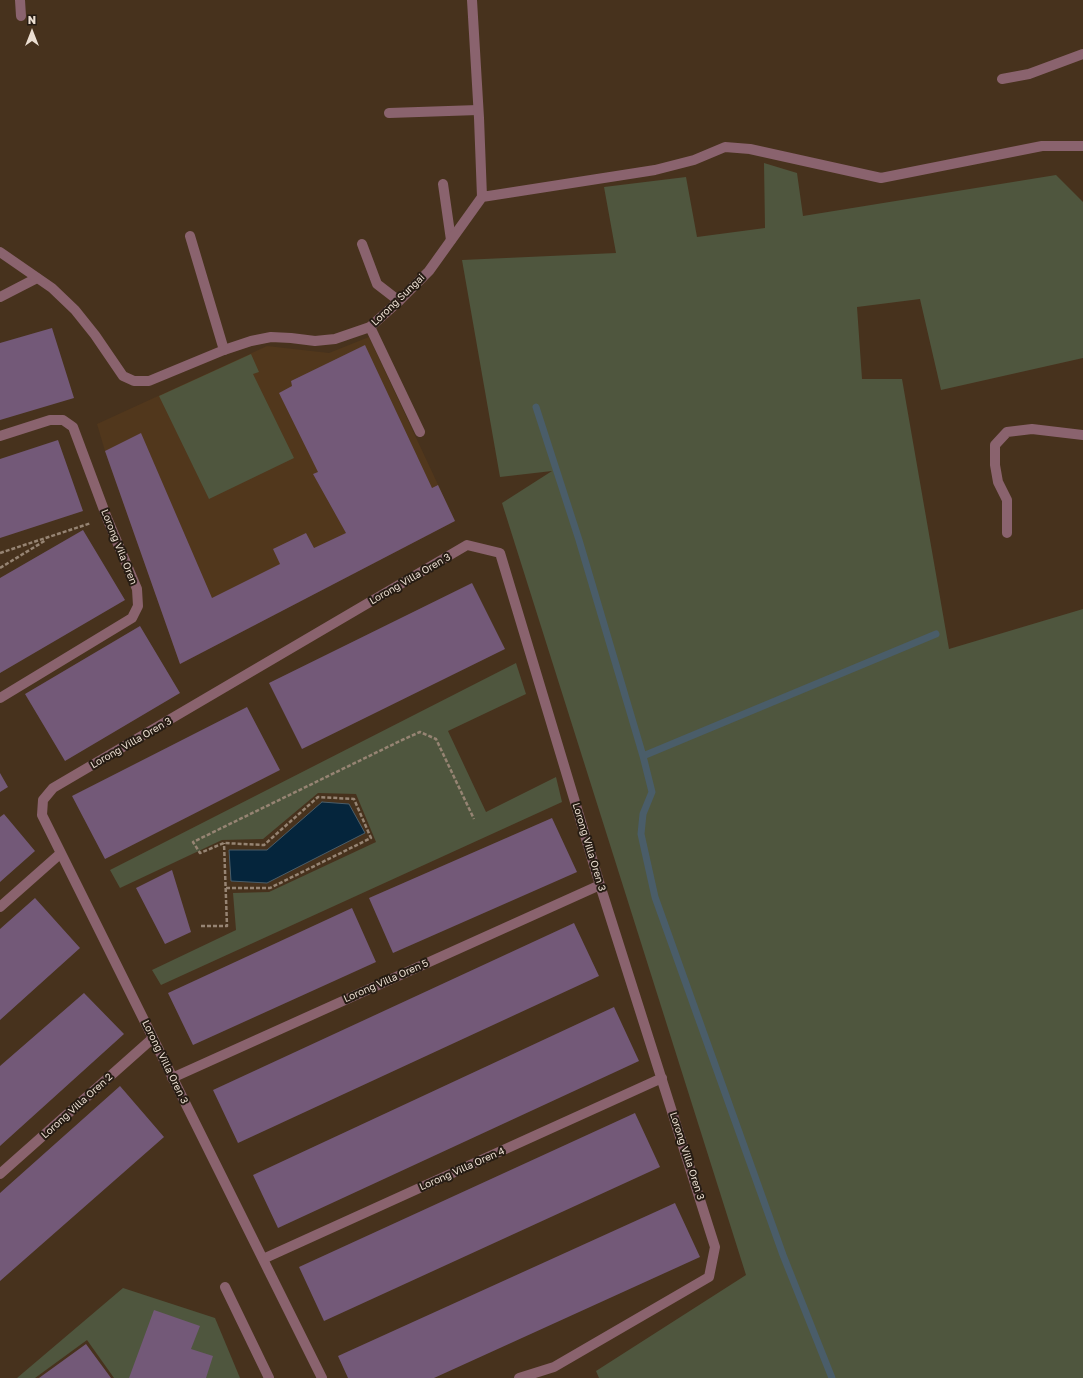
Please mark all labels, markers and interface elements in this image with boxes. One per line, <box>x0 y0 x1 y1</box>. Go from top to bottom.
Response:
north arrow <box>12 12 52 52</box>
text: N <box>28 13 36 26</box>
street label: Lorong Sungai <box>369 272 427 328</box>
street label: Lorong Vila Oren <box>98 508 140 586</box>
street label: Lorong Villa Oren 3 <box>367 551 453 607</box>
street label: Lorong Villa Oren 3 <box>88 715 174 771</box>
street label: Lorong Villa Oren 3 <box>570 801 608 893</box>
street label: Lorong Villa Oren 5 <box>342 957 430 1005</box>
street label: Lorong Villa Oren 3 <box>140 1018 190 1106</box>
street label: Lorong Villa Oren 2 <box>39 1071 115 1141</box>
street label: Lorong Villa Oren 3 <box>667 1111 707 1201</box>
street label: Lorong Villa Oren 4 <box>418 1145 506 1193</box>

